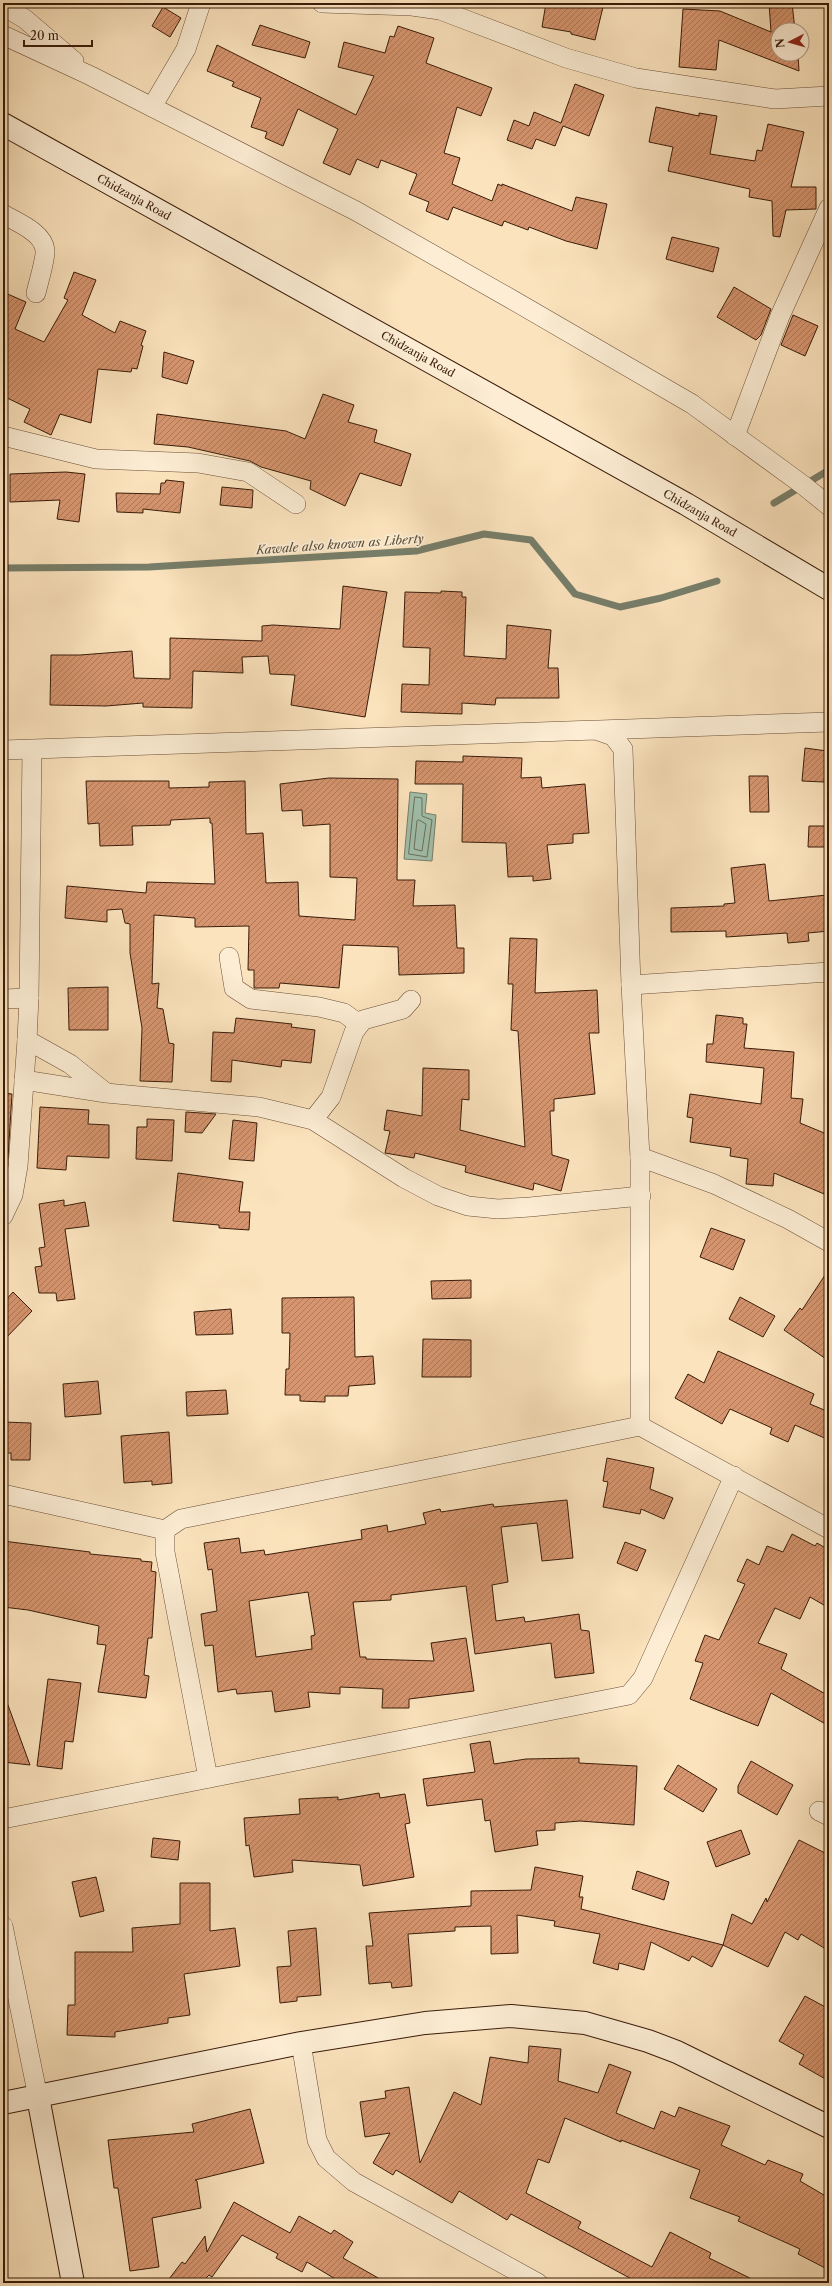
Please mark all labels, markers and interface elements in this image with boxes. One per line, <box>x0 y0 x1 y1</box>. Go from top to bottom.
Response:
scale bar <box>24 22 92 48</box>
north arrow <box>770 22 810 62</box>
text: 20 m <box>30 28 59 43</box>
text: N <box>773 37 788 49</box>
street label: Chidzanja Road <box>94 171 174 223</box>
street label: Chidzanja Road <box>378 328 458 380</box>
street label: Chidzanja Road <box>661 486 740 540</box>
water label: Kawale also known as Liberty <box>255 531 424 557</box>

